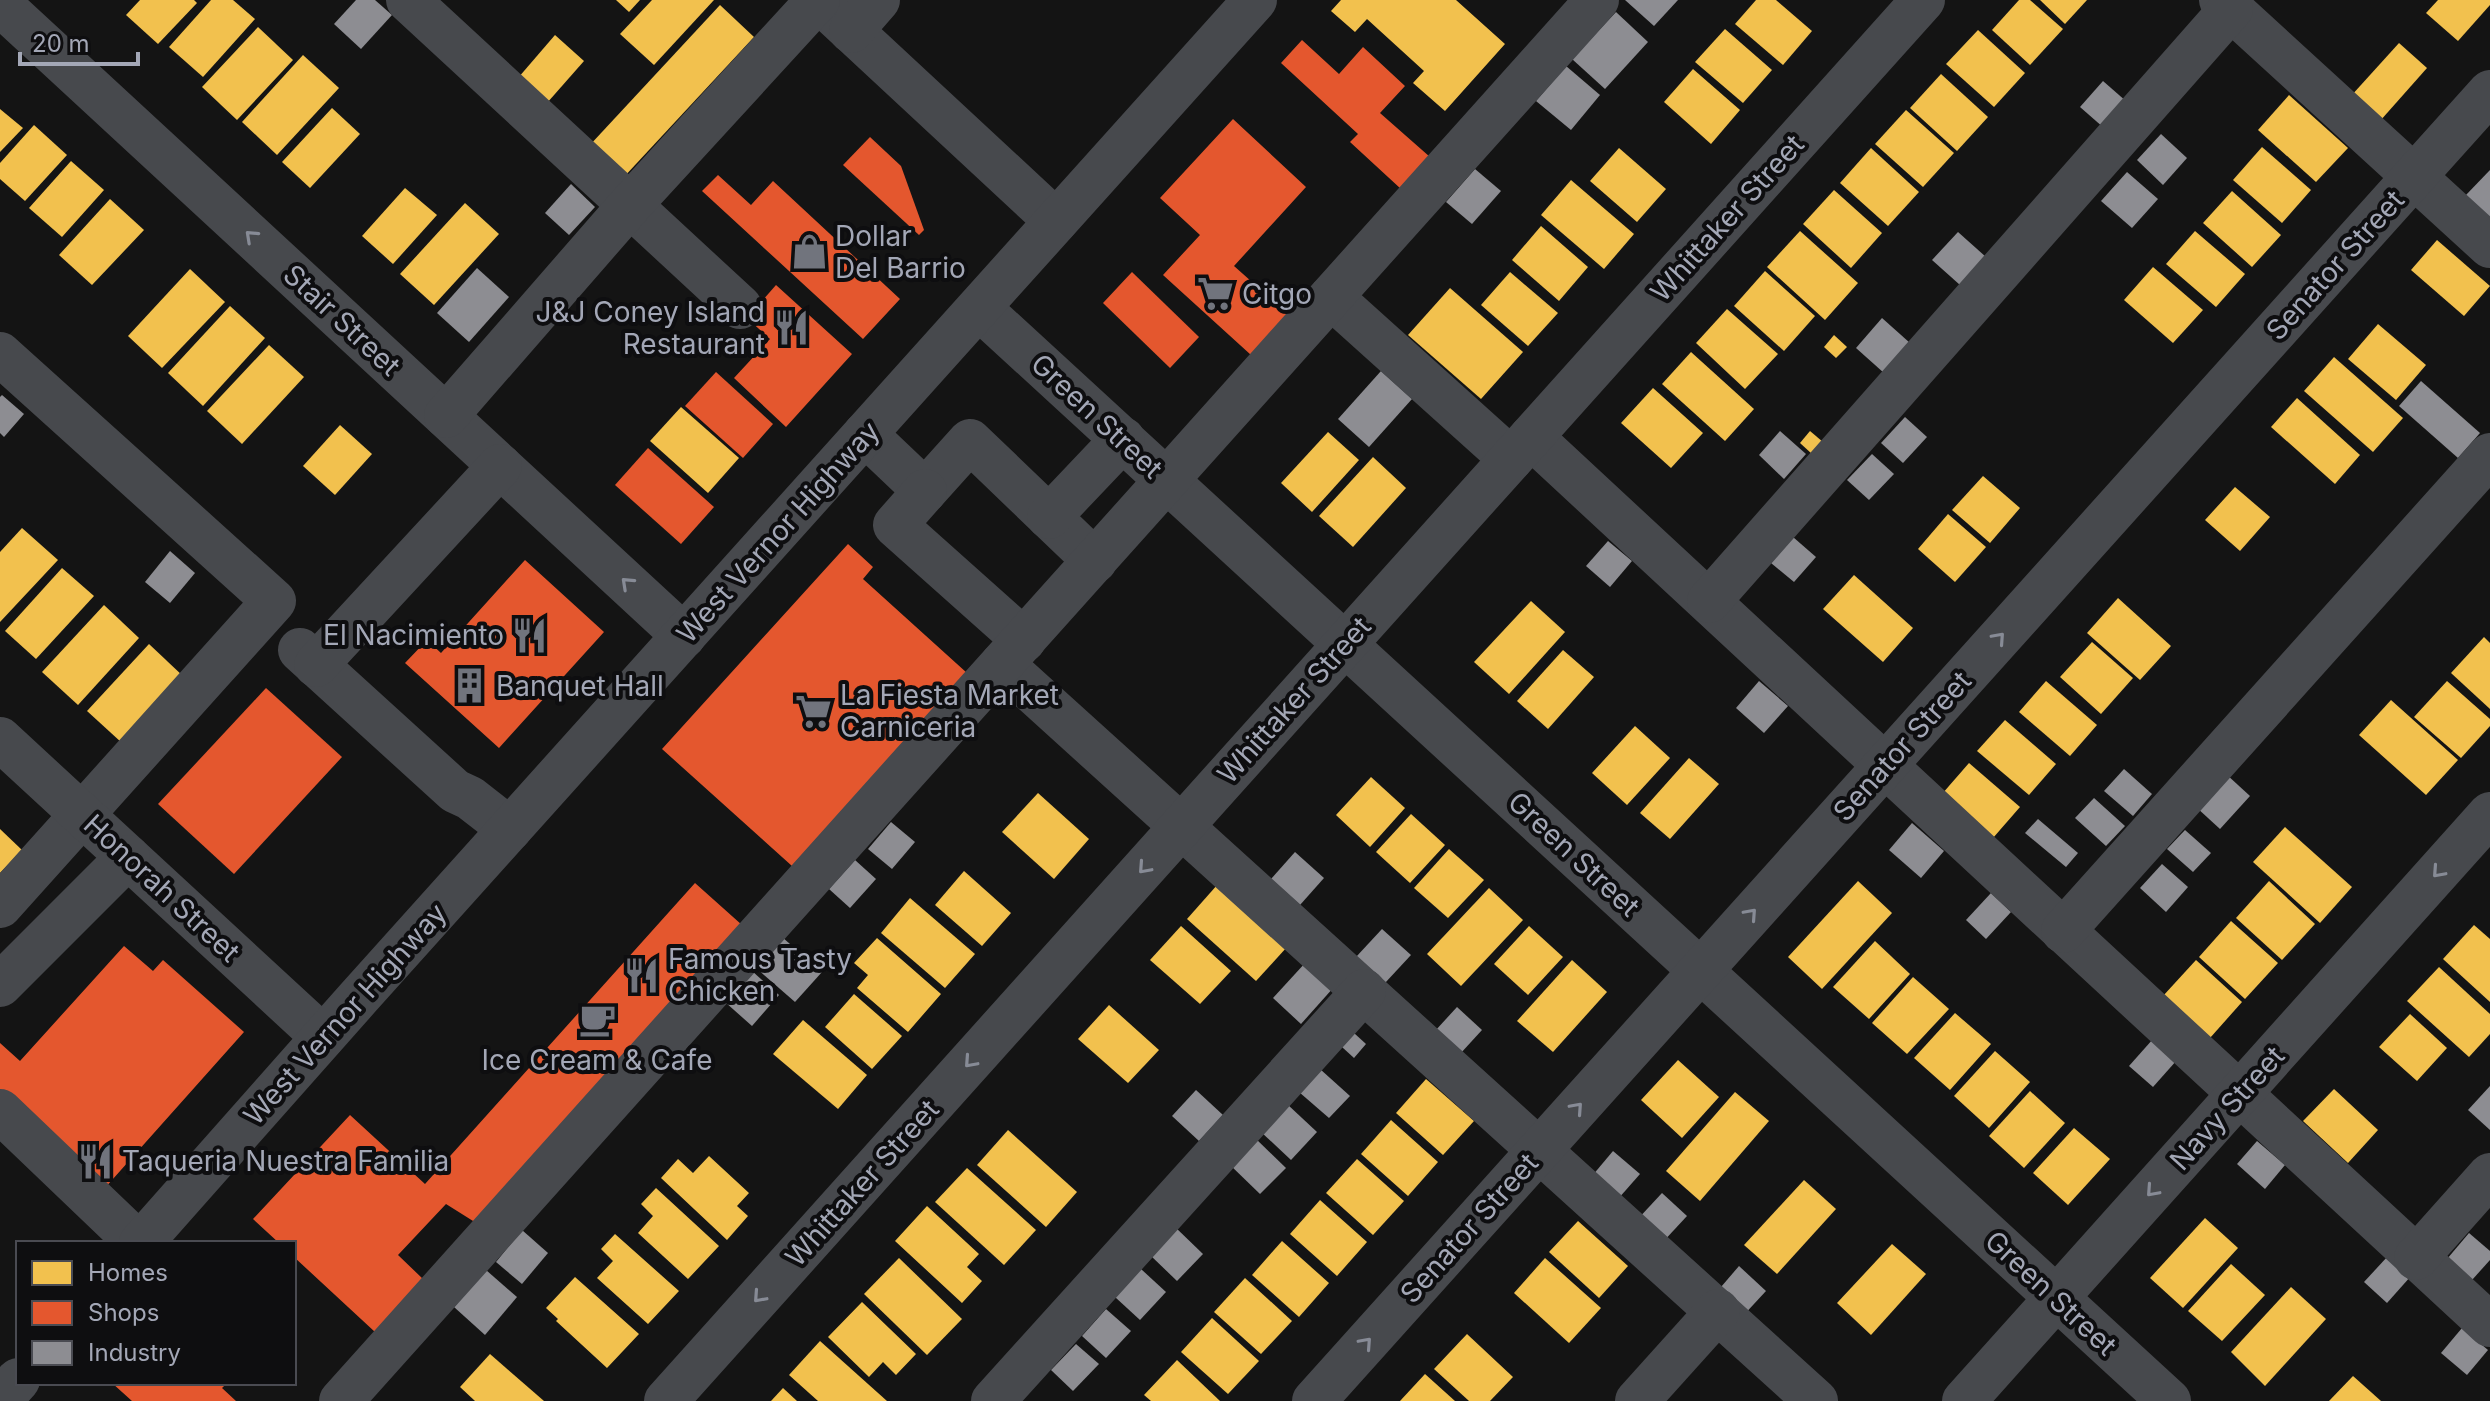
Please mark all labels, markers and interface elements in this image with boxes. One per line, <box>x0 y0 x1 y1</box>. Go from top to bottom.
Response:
scale bar <box>20 16 138 66</box>
text: 20 m <box>32 29 90 58</box>
street label: Whittaker Street <box>1643 128 1811 308</box>
street label: Senator Street <box>2259 183 2411 347</box>
place label: Dollar Del Barrio <box>835 219 966 285</box>
one-way arrow <box>245 231 260 245</box>
shop icon: Dollar Del Barrio <box>790 233 828 271</box>
street label: Stair Street <box>277 257 407 383</box>
supermarket icon: Citgo <box>1197 275 1235 313</box>
place label: Citgo <box>1242 277 1312 311</box>
place label: J&J Coney Island Restaurant <box>535 295 765 361</box>
restaurant icon: J&J Coney Island Restaurant <box>772 309 810 347</box>
street label: Green Street <box>1024 347 1170 485</box>
street label: West Vernor Highway <box>669 414 887 650</box>
one-way arrow <box>622 578 636 592</box>
street label: Whittaker Street <box>1210 610 1378 790</box>
restaurant icon: El Nacimiento <box>511 616 549 654</box>
place label: El Nacimiento <box>323 618 504 652</box>
one-way arrow <box>1990 632 2004 647</box>
street label: Senator Street <box>1826 664 1978 828</box>
building icon: Banquet Hall <box>451 667 489 705</box>
place label: Banquet Hall <box>496 669 664 703</box>
place label: La Fiesta Market Carniceria <box>840 678 1059 744</box>
supermarket icon: La Fiesta Market Carniceria <box>795 692 833 730</box>
street label: Green Street <box>1501 785 1647 923</box>
street label: Honorah Street <box>77 807 247 969</box>
one-way arrow <box>1139 859 1153 874</box>
one-way arrow <box>2433 863 2448 878</box>
street label: West Vernor Highway <box>236 896 454 1132</box>
one-way arrow <box>1741 909 1755 924</box>
place label: Famous Tasty Chicken <box>668 942 852 1008</box>
restaurant icon: Famous Tasty Chicken <box>623 956 661 994</box>
cafe icon: Ice Cream & Cafe <box>578 1001 616 1039</box>
street label: Navy Street <box>2163 1039 2291 1177</box>
place label: Ice Cream & Cafe <box>482 1043 712 1077</box>
one-way arrow <box>965 1053 979 1067</box>
street label: Whittaker Street <box>778 1093 946 1273</box>
one-way arrow <box>1567 1102 1581 1117</box>
restaurant icon: Taqueria Nuestra Familia <box>77 1142 115 1180</box>
place label: Taqueria Nuestra Familia <box>122 1144 449 1178</box>
street label: Senator Street <box>1393 1146 1545 1310</box>
one-way arrow <box>2147 1182 2162 1196</box>
street label: Green Street <box>1978 1224 2124 1362</box>
legend <box>16 1241 296 1385</box>
text: Homes <box>88 1258 168 1287</box>
one-way arrow <box>754 1288 769 1303</box>
text: Shops <box>88 1298 159 1327</box>
text: Industry <box>88 1338 181 1367</box>
one-way arrow <box>1356 1338 1371 1352</box>

